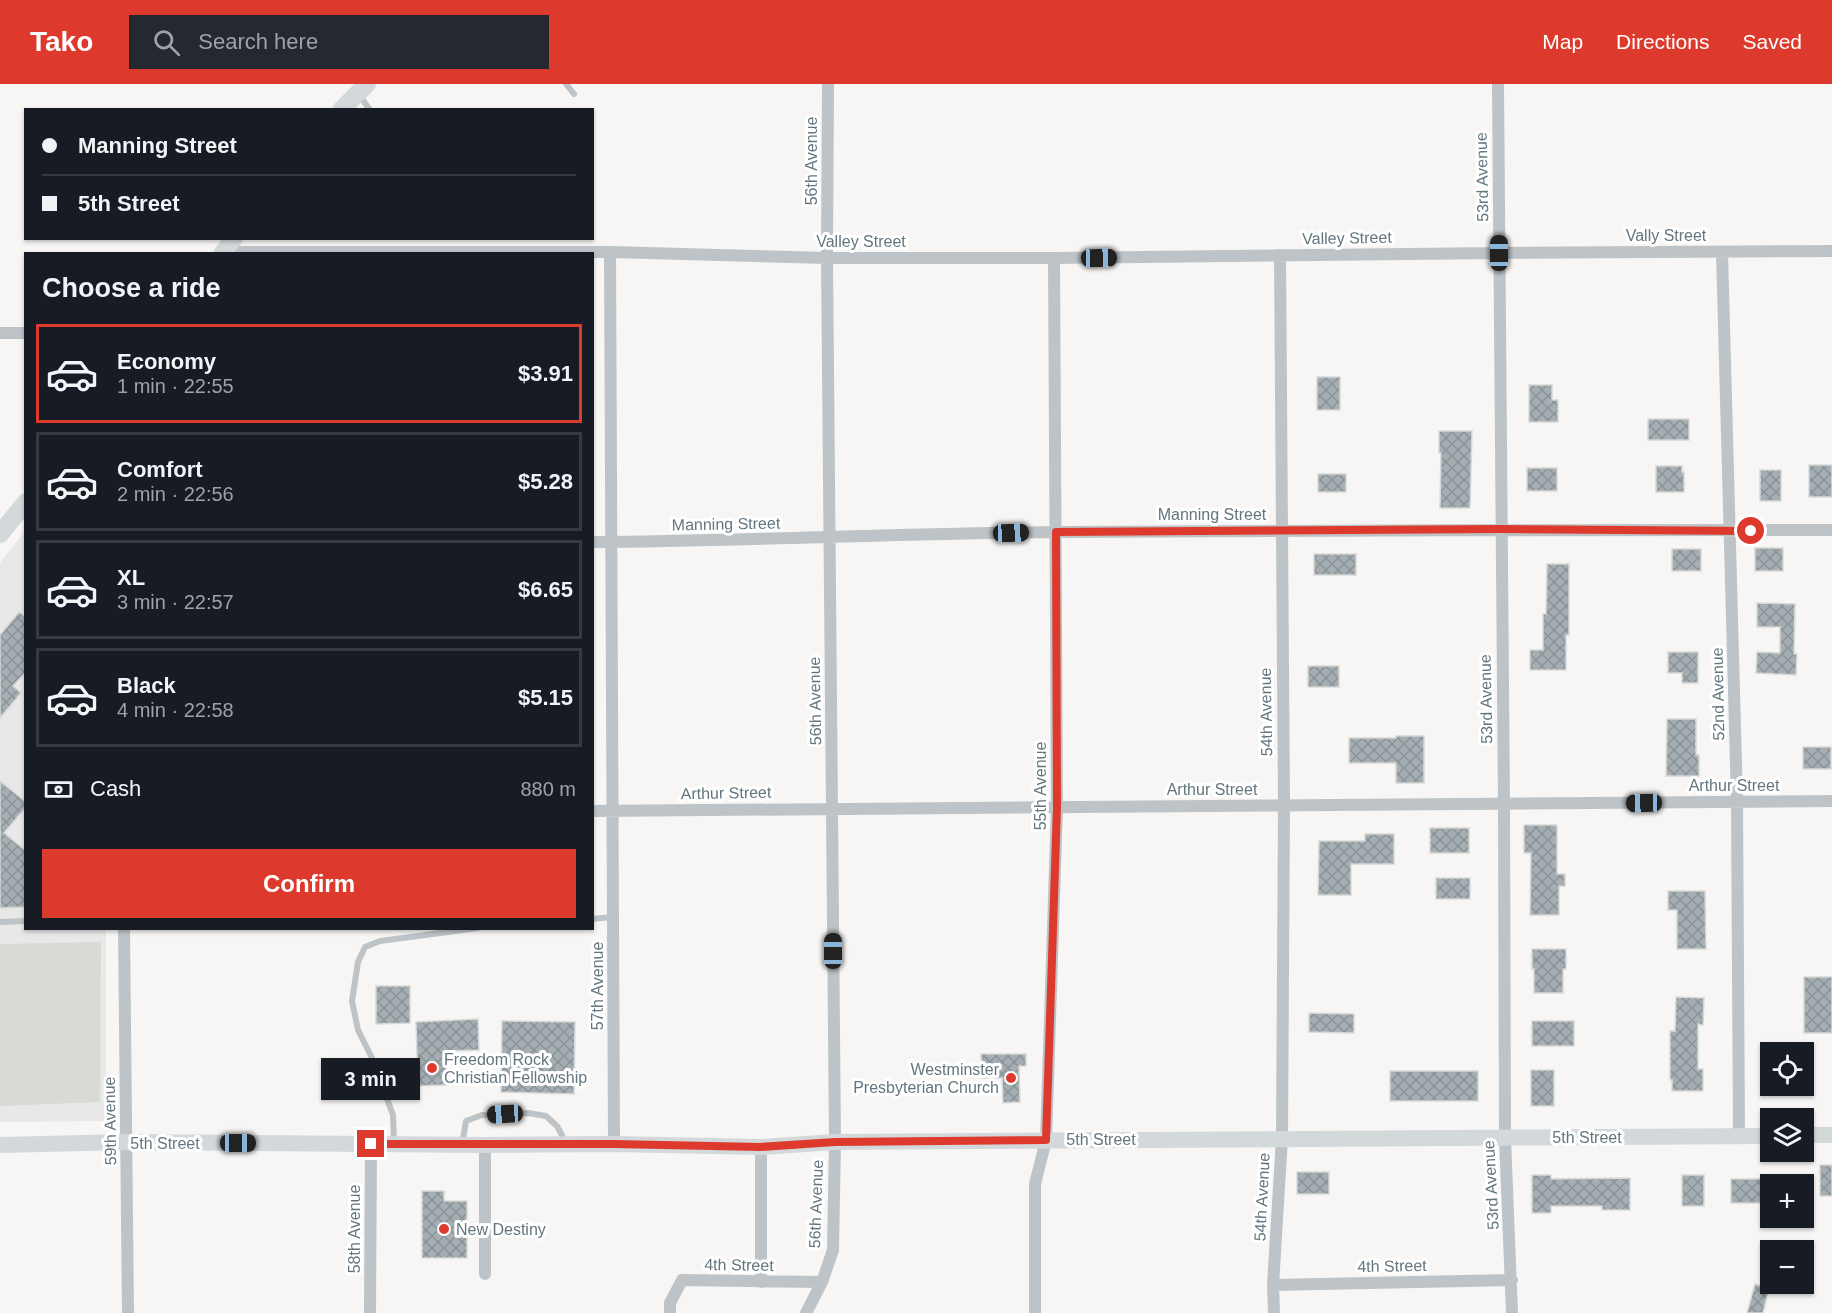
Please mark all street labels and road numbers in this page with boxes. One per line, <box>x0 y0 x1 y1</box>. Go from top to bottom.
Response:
street label: 56th Avenue <box>803 117 820 205</box>
street label: 53rd Avenue <box>1473 132 1491 222</box>
street label: Vally Street <box>1626 227 1707 244</box>
street label: Valley Street <box>1302 229 1392 247</box>
street label: Valley Street <box>816 233 906 250</box>
street label: Manning Street <box>1158 506 1267 523</box>
street label: Manning Street <box>672 515 781 533</box>
street label: 52nd Avenue <box>1709 647 1727 741</box>
street label: 53rd Avenue <box>1477 654 1495 744</box>
street label: 56th Avenue <box>806 656 824 745</box>
street label: 54th Avenue <box>1257 667 1275 756</box>
street label: 55th Avenue <box>1032 742 1049 830</box>
street label: Arthur Street <box>1689 777 1780 794</box>
street label: Arthur Street <box>1167 781 1258 798</box>
street label: Arthur Street <box>681 784 772 802</box>
street label: 57th Avenue <box>589 942 606 1030</box>
street label: 59th Avenue <box>101 1076 119 1165</box>
street label: 5th Street <box>1552 1129 1622 1146</box>
street label: 5th Street <box>1066 1131 1136 1148</box>
street label: 5th Street <box>130 1135 200 1152</box>
street label: 53rd Avenue <box>1480 1140 1502 1230</box>
street label: 54th Avenue <box>1251 1152 1273 1242</box>
street label: 56th Avenue <box>806 1159 826 1249</box>
street label: 58th Avenue <box>346 1185 363 1273</box>
street label: 4th Street <box>704 1256 774 1274</box>
street label: 4th Street <box>1357 1257 1427 1275</box>

